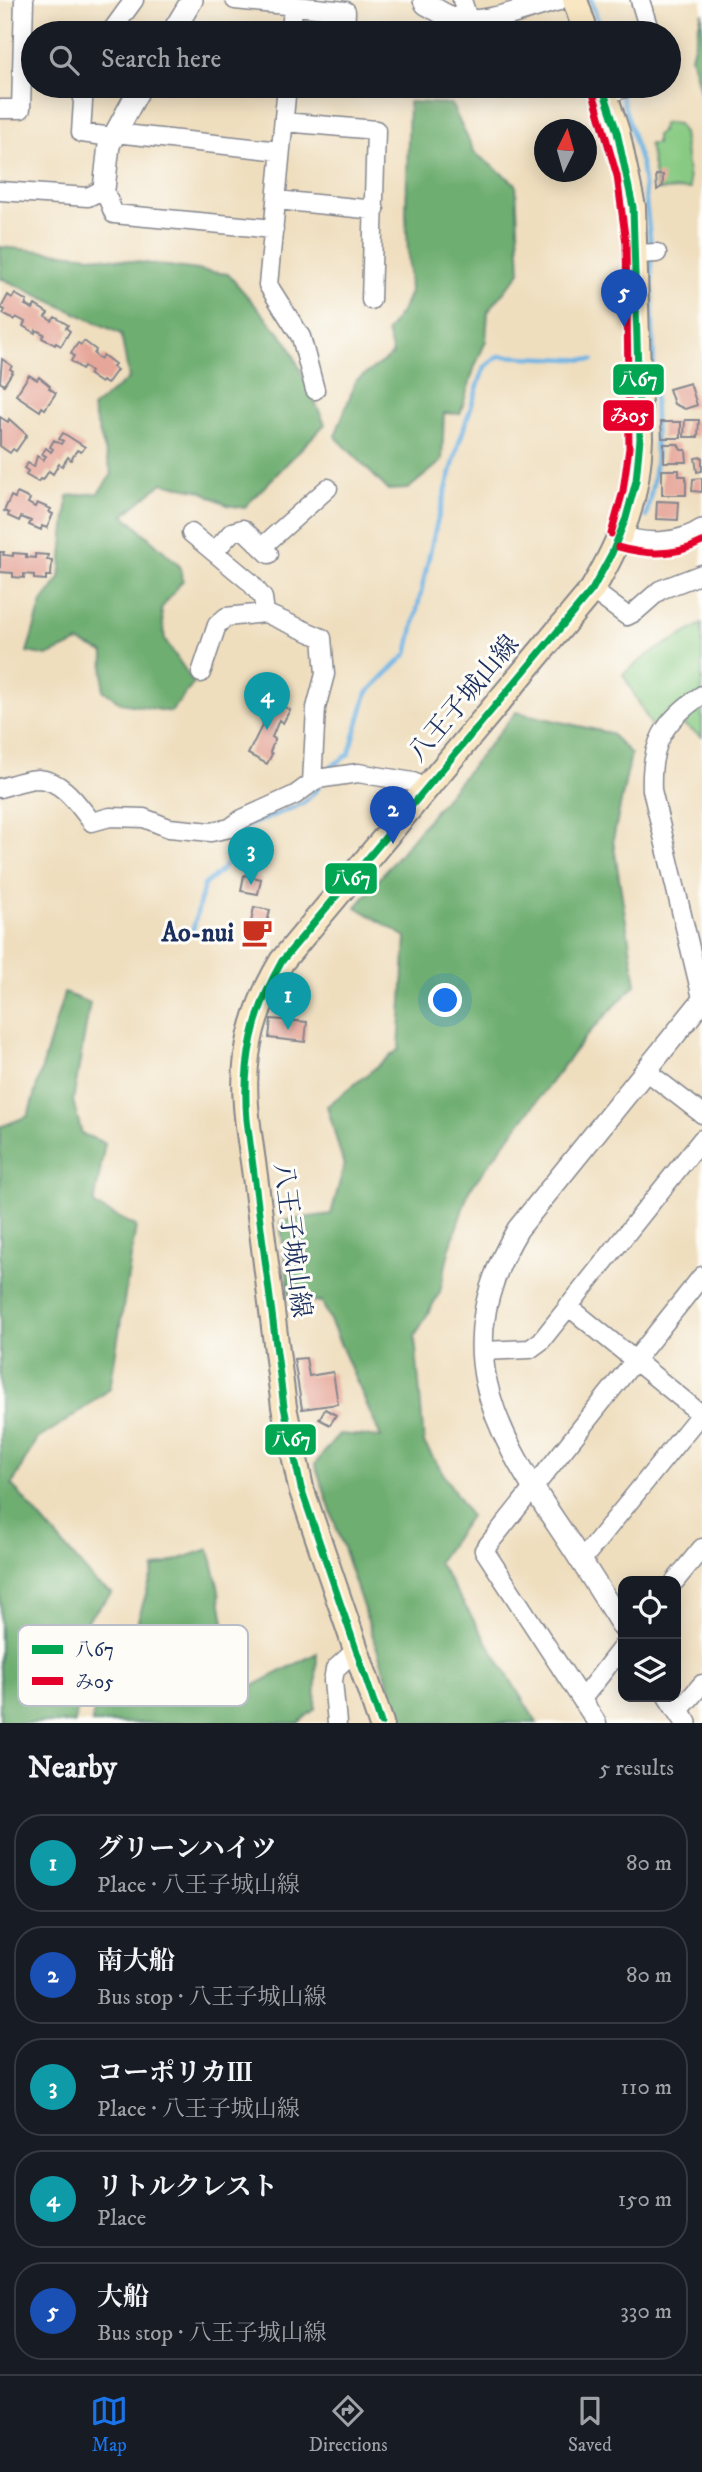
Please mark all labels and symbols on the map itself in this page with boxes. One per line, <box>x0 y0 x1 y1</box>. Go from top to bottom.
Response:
north arrow <box>534 119 597 182</box>
pin: 5 <box>601 269 647 327</box>
line badge: 八67 <box>612 363 665 396</box>
text: 八67 <box>619 369 657 392</box>
line badge: み05 <box>602 399 655 432</box>
text: み05 <box>610 405 649 428</box>
street label: 八王子城山線 <box>401 629 527 769</box>
pin: 4 <box>244 672 290 730</box>
pin: 2 <box>370 786 416 844</box>
pin: 3 <box>228 827 274 885</box>
line badge: 八67 <box>324 862 378 895</box>
text: 八67 <box>332 868 370 891</box>
cafe icon: Ao-nui <box>240 915 274 949</box>
place label: Ao-nui <box>161 917 234 950</box>
pin: 1 <box>265 972 311 1030</box>
your location <box>428 983 462 1017</box>
street label: 八王子城山線 <box>266 1161 317 1320</box>
line badge: 八67 <box>264 1423 317 1456</box>
text: 八67 <box>272 1429 310 1452</box>
legend <box>18 1625 248 1706</box>
text: 八67 <box>75 1639 114 1662</box>
text: み05 <box>75 1671 114 1694</box>

